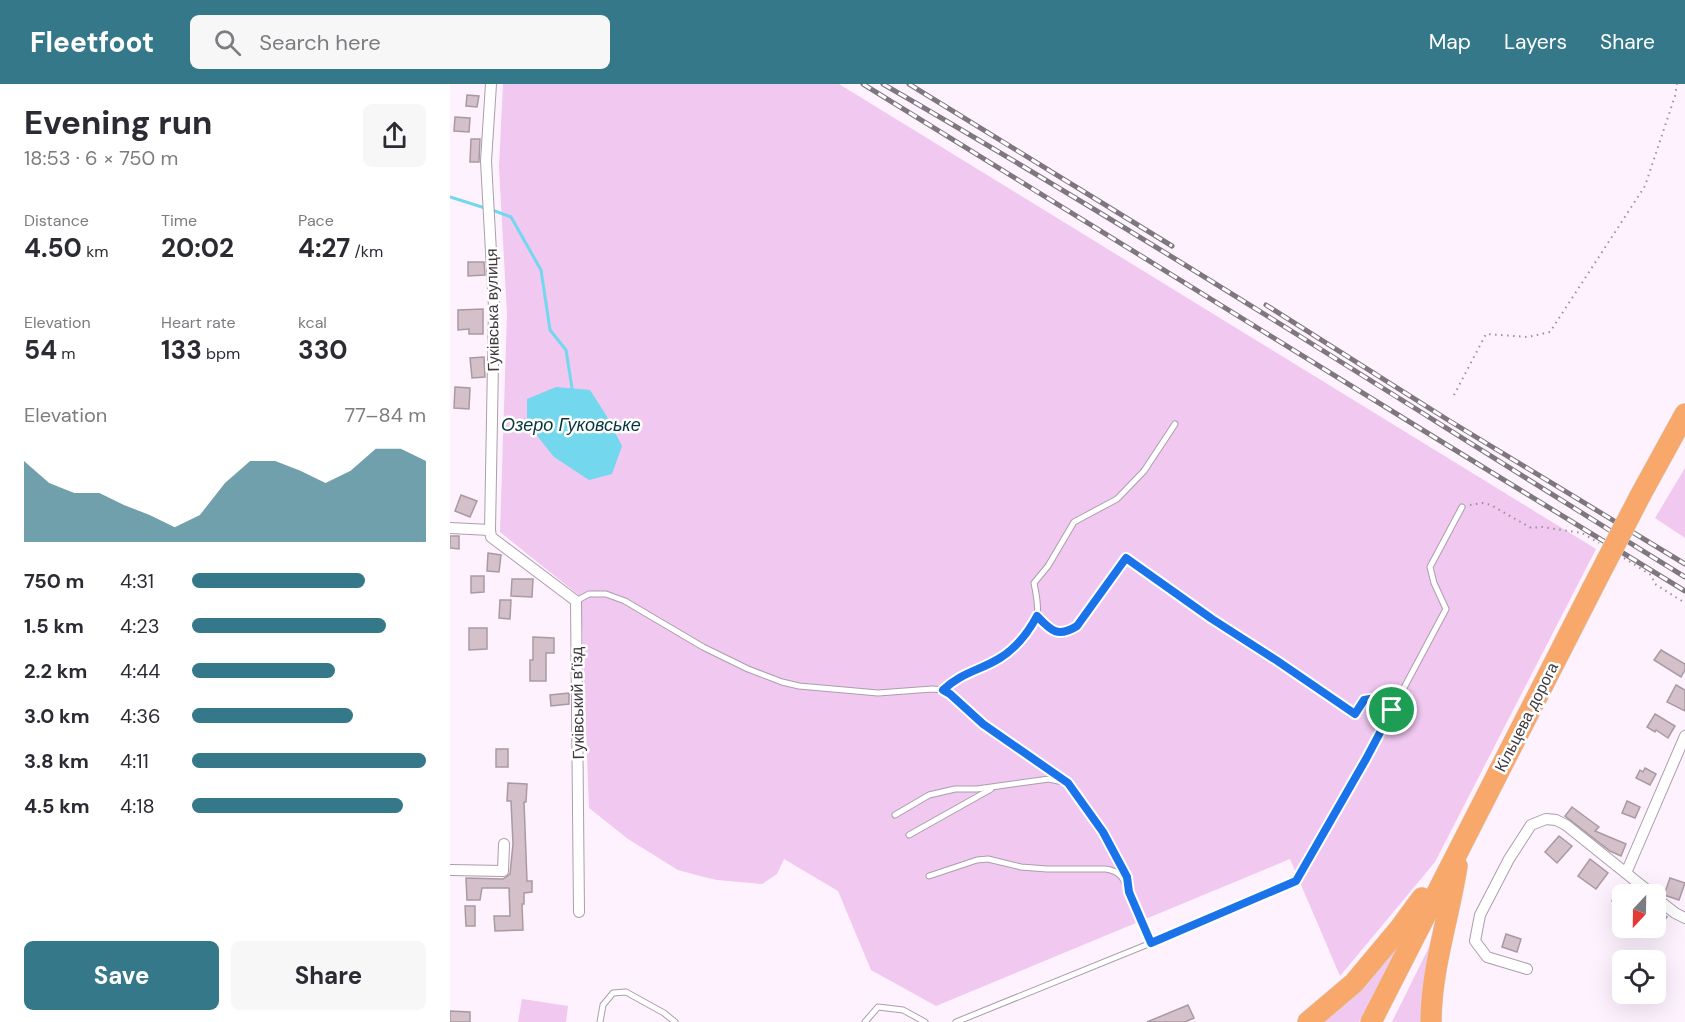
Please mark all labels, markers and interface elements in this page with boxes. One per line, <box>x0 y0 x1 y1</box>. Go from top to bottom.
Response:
search box <box>190 15 610 69</box>
text: Fleetfoot <box>30 24 154 61</box>
icon: search <box>211 26 244 59</box>
text: Search here <box>259 28 381 57</box>
text: Map <box>1429 28 1471 56</box>
text: Layers <box>1504 28 1567 56</box>
text: Share <box>1600 28 1655 56</box>
text: Evening run <box>24 101 212 144</box>
button: share <box>363 104 426 167</box>
text: 18:53 · 6 × 750 m <box>24 145 178 171</box>
text: Distance <box>24 210 89 231</box>
text: Time <box>161 210 197 231</box>
text: Pace <box>298 210 334 231</box>
text: 4.50 <box>24 231 82 265</box>
text: 20:02 <box>161 231 234 265</box>
text: 4:27 <box>298 231 350 265</box>
text: km <box>82 241 109 262</box>
text: /km <box>350 241 383 262</box>
street label: Гуківська вулиця <box>481 248 504 372</box>
text: Elevation <box>24 312 91 333</box>
text: Heart rate <box>161 312 236 333</box>
text: kcal <box>298 312 327 333</box>
text: 54 <box>24 333 57 367</box>
text: 133 <box>161 333 202 367</box>
text: 330 <box>298 333 348 367</box>
text: m <box>57 343 76 364</box>
text: bpm <box>202 343 240 364</box>
text: Elevation <box>24 402 107 428</box>
text: 77–84 m <box>345 402 426 428</box>
water label: Озеро Гуковське <box>501 413 641 437</box>
text: 750 m <box>24 568 84 594</box>
text: 4:31 <box>120 568 154 594</box>
text: 1.5 km <box>24 613 84 639</box>
text: 4:23 <box>120 613 160 639</box>
street label: Гуківський в’їзд <box>566 646 589 759</box>
text: 2.2 km <box>24 658 87 684</box>
text: 4:44 <box>120 658 160 684</box>
street label: Кільцева дорога <box>1490 659 1563 776</box>
pin <box>1366 684 1417 735</box>
icon: arrive <box>1375 693 1408 726</box>
text: 3.0 km <box>24 703 89 729</box>
text: 4:36 <box>120 703 161 729</box>
text: 3.8 km <box>24 748 89 774</box>
text: 4:11 <box>120 748 149 774</box>
text: 4.5 km <box>24 793 90 819</box>
text: 4:18 <box>120 793 155 819</box>
north arrow <box>1612 884 1666 938</box>
map controls <box>1612 884 1666 1004</box>
button: Save <box>24 941 219 1010</box>
button: Share <box>231 941 426 1010</box>
button: locate <box>1612 950 1666 1004</box>

